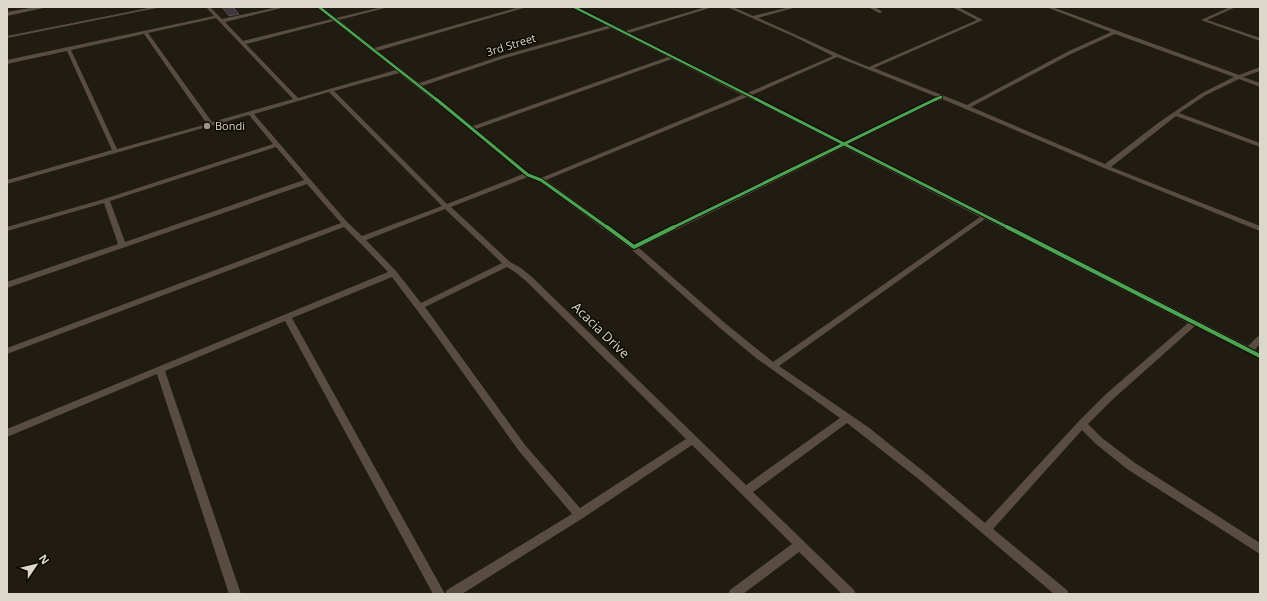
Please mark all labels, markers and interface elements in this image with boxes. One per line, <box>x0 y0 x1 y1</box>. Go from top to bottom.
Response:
street label: 3rd Street <box>484 30 538 59</box>
place label: Bondi <box>215 118 245 133</box>
marker: Bondi <box>202 121 212 131</box>
street label: Acacia Drive <box>568 298 634 362</box>
north arrow <box>16 545 56 585</box>
text: N <box>36 551 53 567</box>

